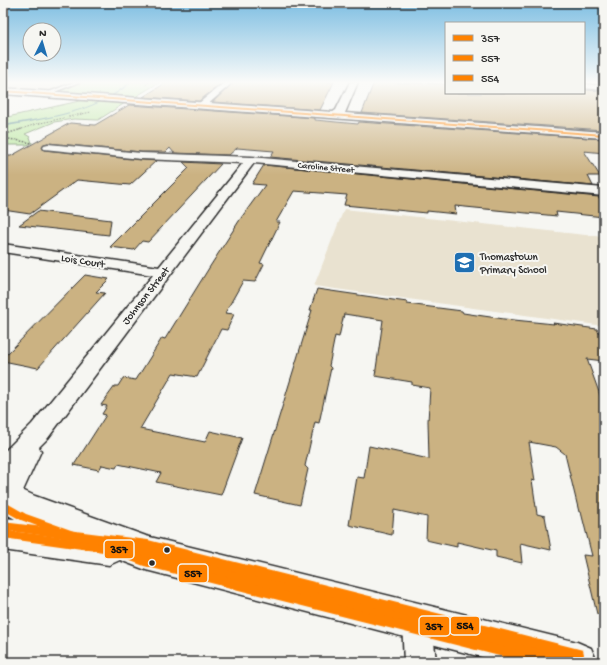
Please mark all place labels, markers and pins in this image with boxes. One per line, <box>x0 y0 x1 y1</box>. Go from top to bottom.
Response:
school or university icon: Thomastown Primary School <box>451 249 477 275</box>
place label: Thomastown Primary School <box>479 252 547 277</box>
unlabelled marker <box>162 545 172 555</box>
unlabelled marker <box>147 558 157 568</box>

